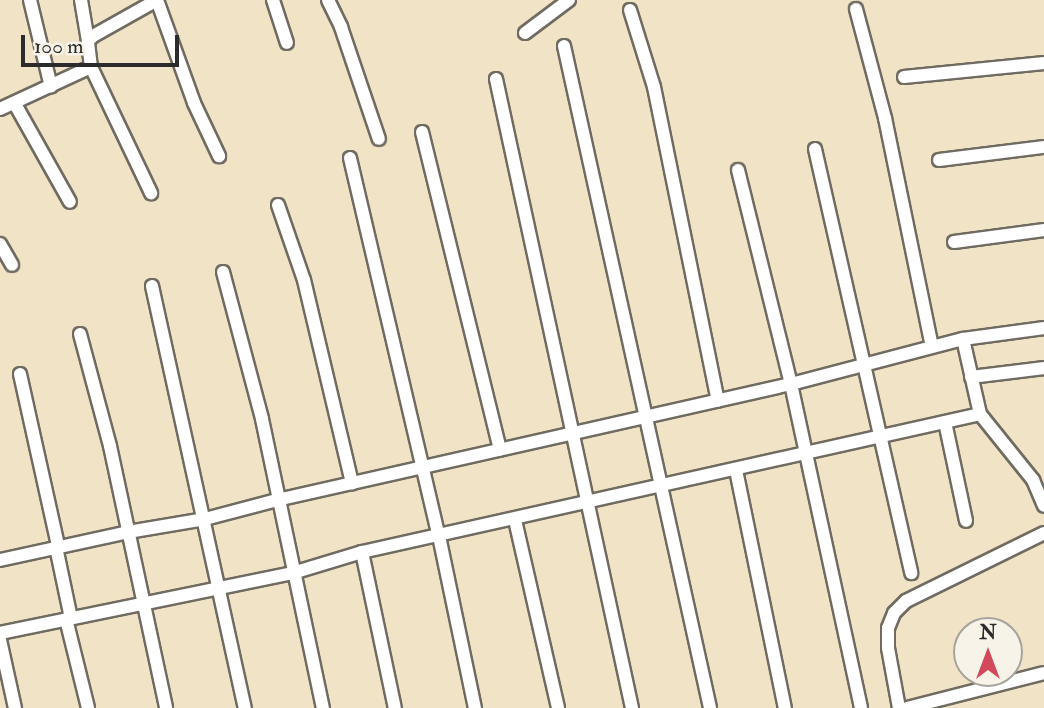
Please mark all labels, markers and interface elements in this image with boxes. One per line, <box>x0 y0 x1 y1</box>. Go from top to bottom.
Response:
scale bar <box>24 21 182 65</box>
text: 100 m <box>34 33 84 60</box>
north arrow <box>953 617 1023 687</box>
text: N <box>979 621 997 645</box>

